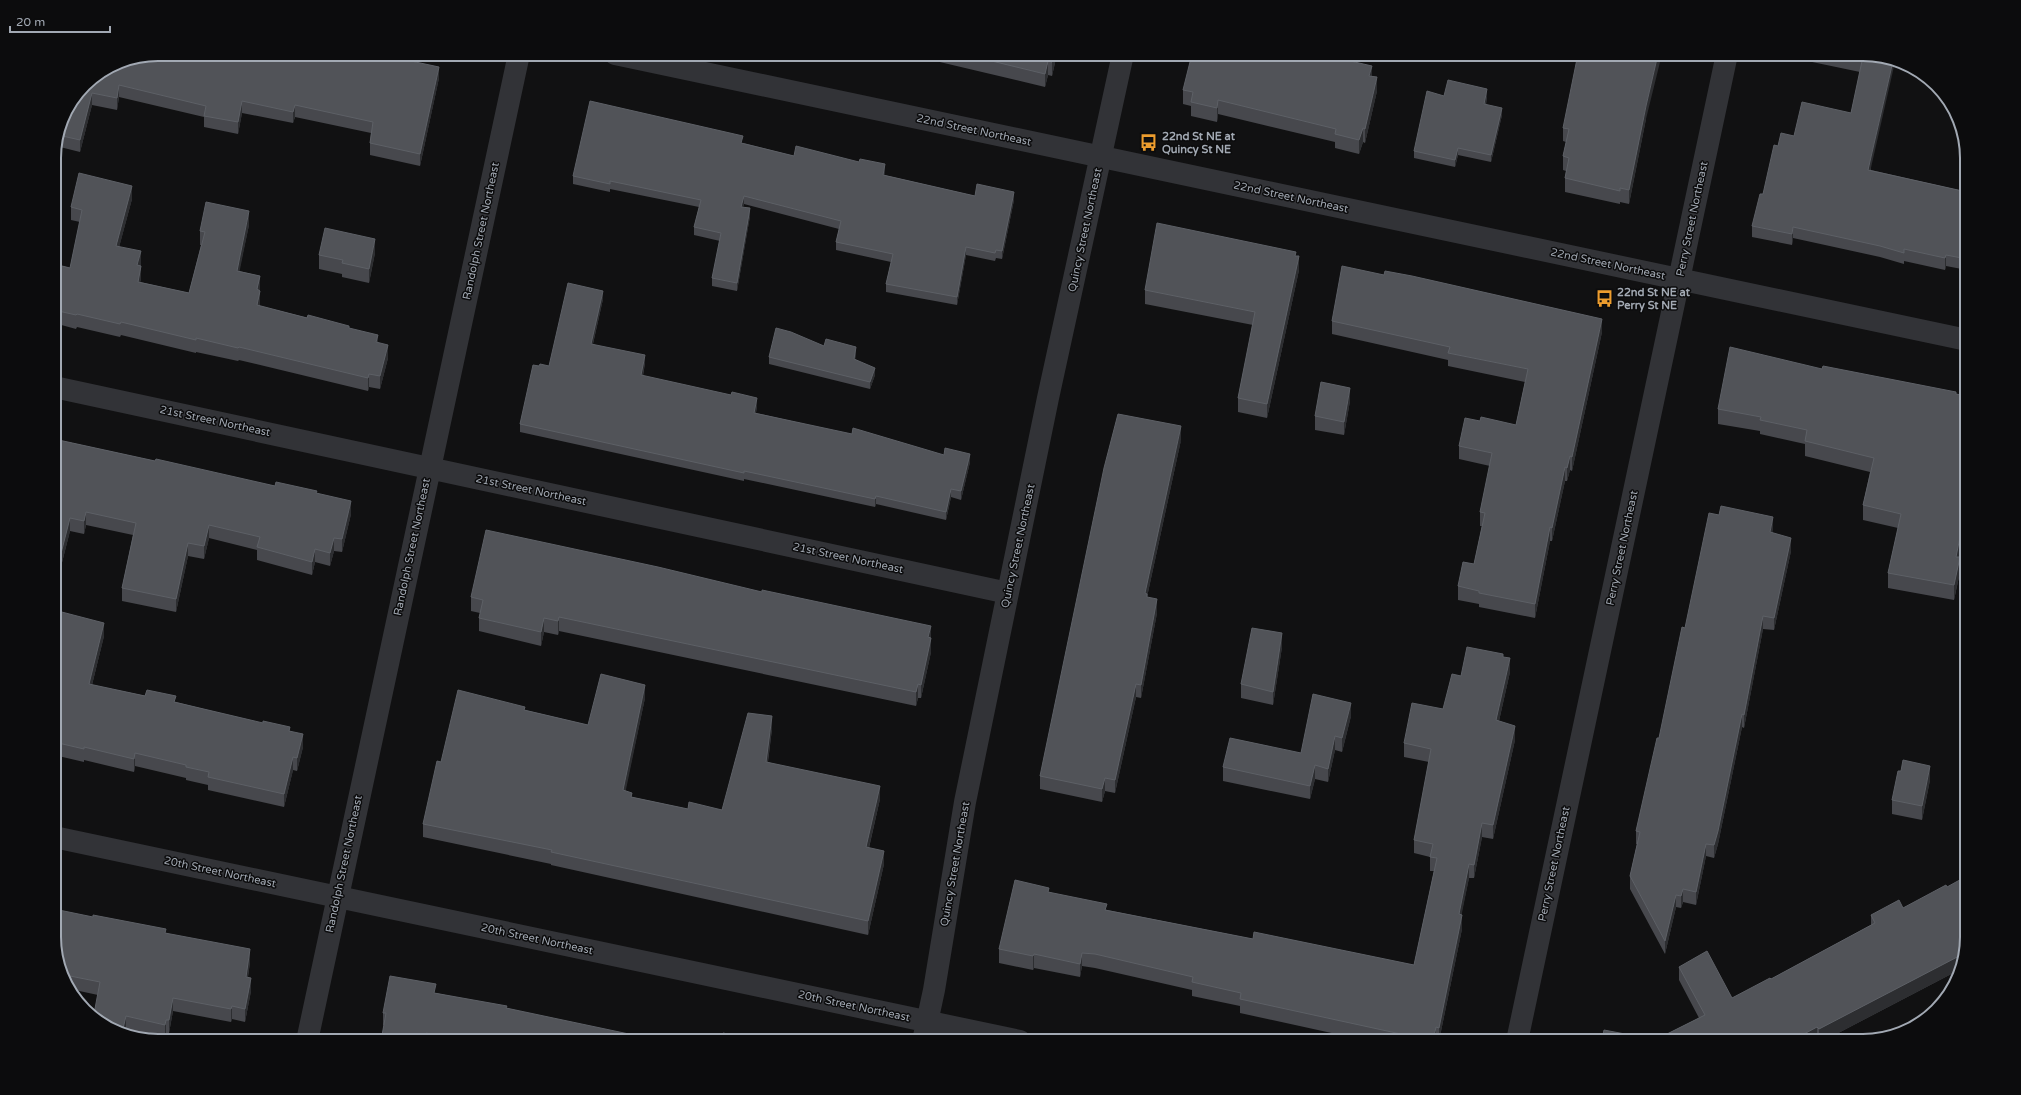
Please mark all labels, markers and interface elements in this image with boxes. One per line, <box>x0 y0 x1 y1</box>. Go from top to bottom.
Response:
scale bar <box>10 8 110 34</box>
text: 20 m <box>16 15 45 29</box>
street label: 22nd Street Northeast <box>915 111 1033 149</box>
place label: 22nd St NE at Quincy St NE <box>1162 130 1236 157</box>
bus stop icon: 22nd St NE at Quincy St NE <box>1139 132 1159 152</box>
street label: Perry Street Northeast <box>1673 160 1711 278</box>
street label: Randolph Street Northeast <box>460 161 502 301</box>
street label: Quincy Street Northeast <box>1066 167 1104 293</box>
street label: 22nd Street Northeast <box>1232 178 1350 216</box>
street label: 22nd Street Northeast <box>1549 245 1667 283</box>
place label: 22nd St NE at Perry St NE <box>1617 286 1691 313</box>
bus stop icon: 22nd St NE at Perry St NE <box>1594 288 1614 308</box>
street label: 21st Street Northeast <box>159 403 271 439</box>
street label: 21st Street Northeast <box>475 472 587 508</box>
street label: Randolph Street Northeast <box>391 477 433 617</box>
street label: Quincy Street Northeast <box>999 483 1037 609</box>
street label: Perry Street Northeast <box>1603 489 1641 607</box>
street label: 21st Street Northeast <box>792 540 904 576</box>
street label: Randolph Street Northeast <box>323 794 365 934</box>
street label: Quincy Street Northeast <box>938 801 972 927</box>
street label: Perry Street Northeast <box>1535 805 1573 923</box>
street label: 20th Street Northeast <box>163 854 277 890</box>
street label: 20th Street Northeast <box>480 921 594 957</box>
street label: 20th Street Northeast <box>797 988 911 1024</box>

